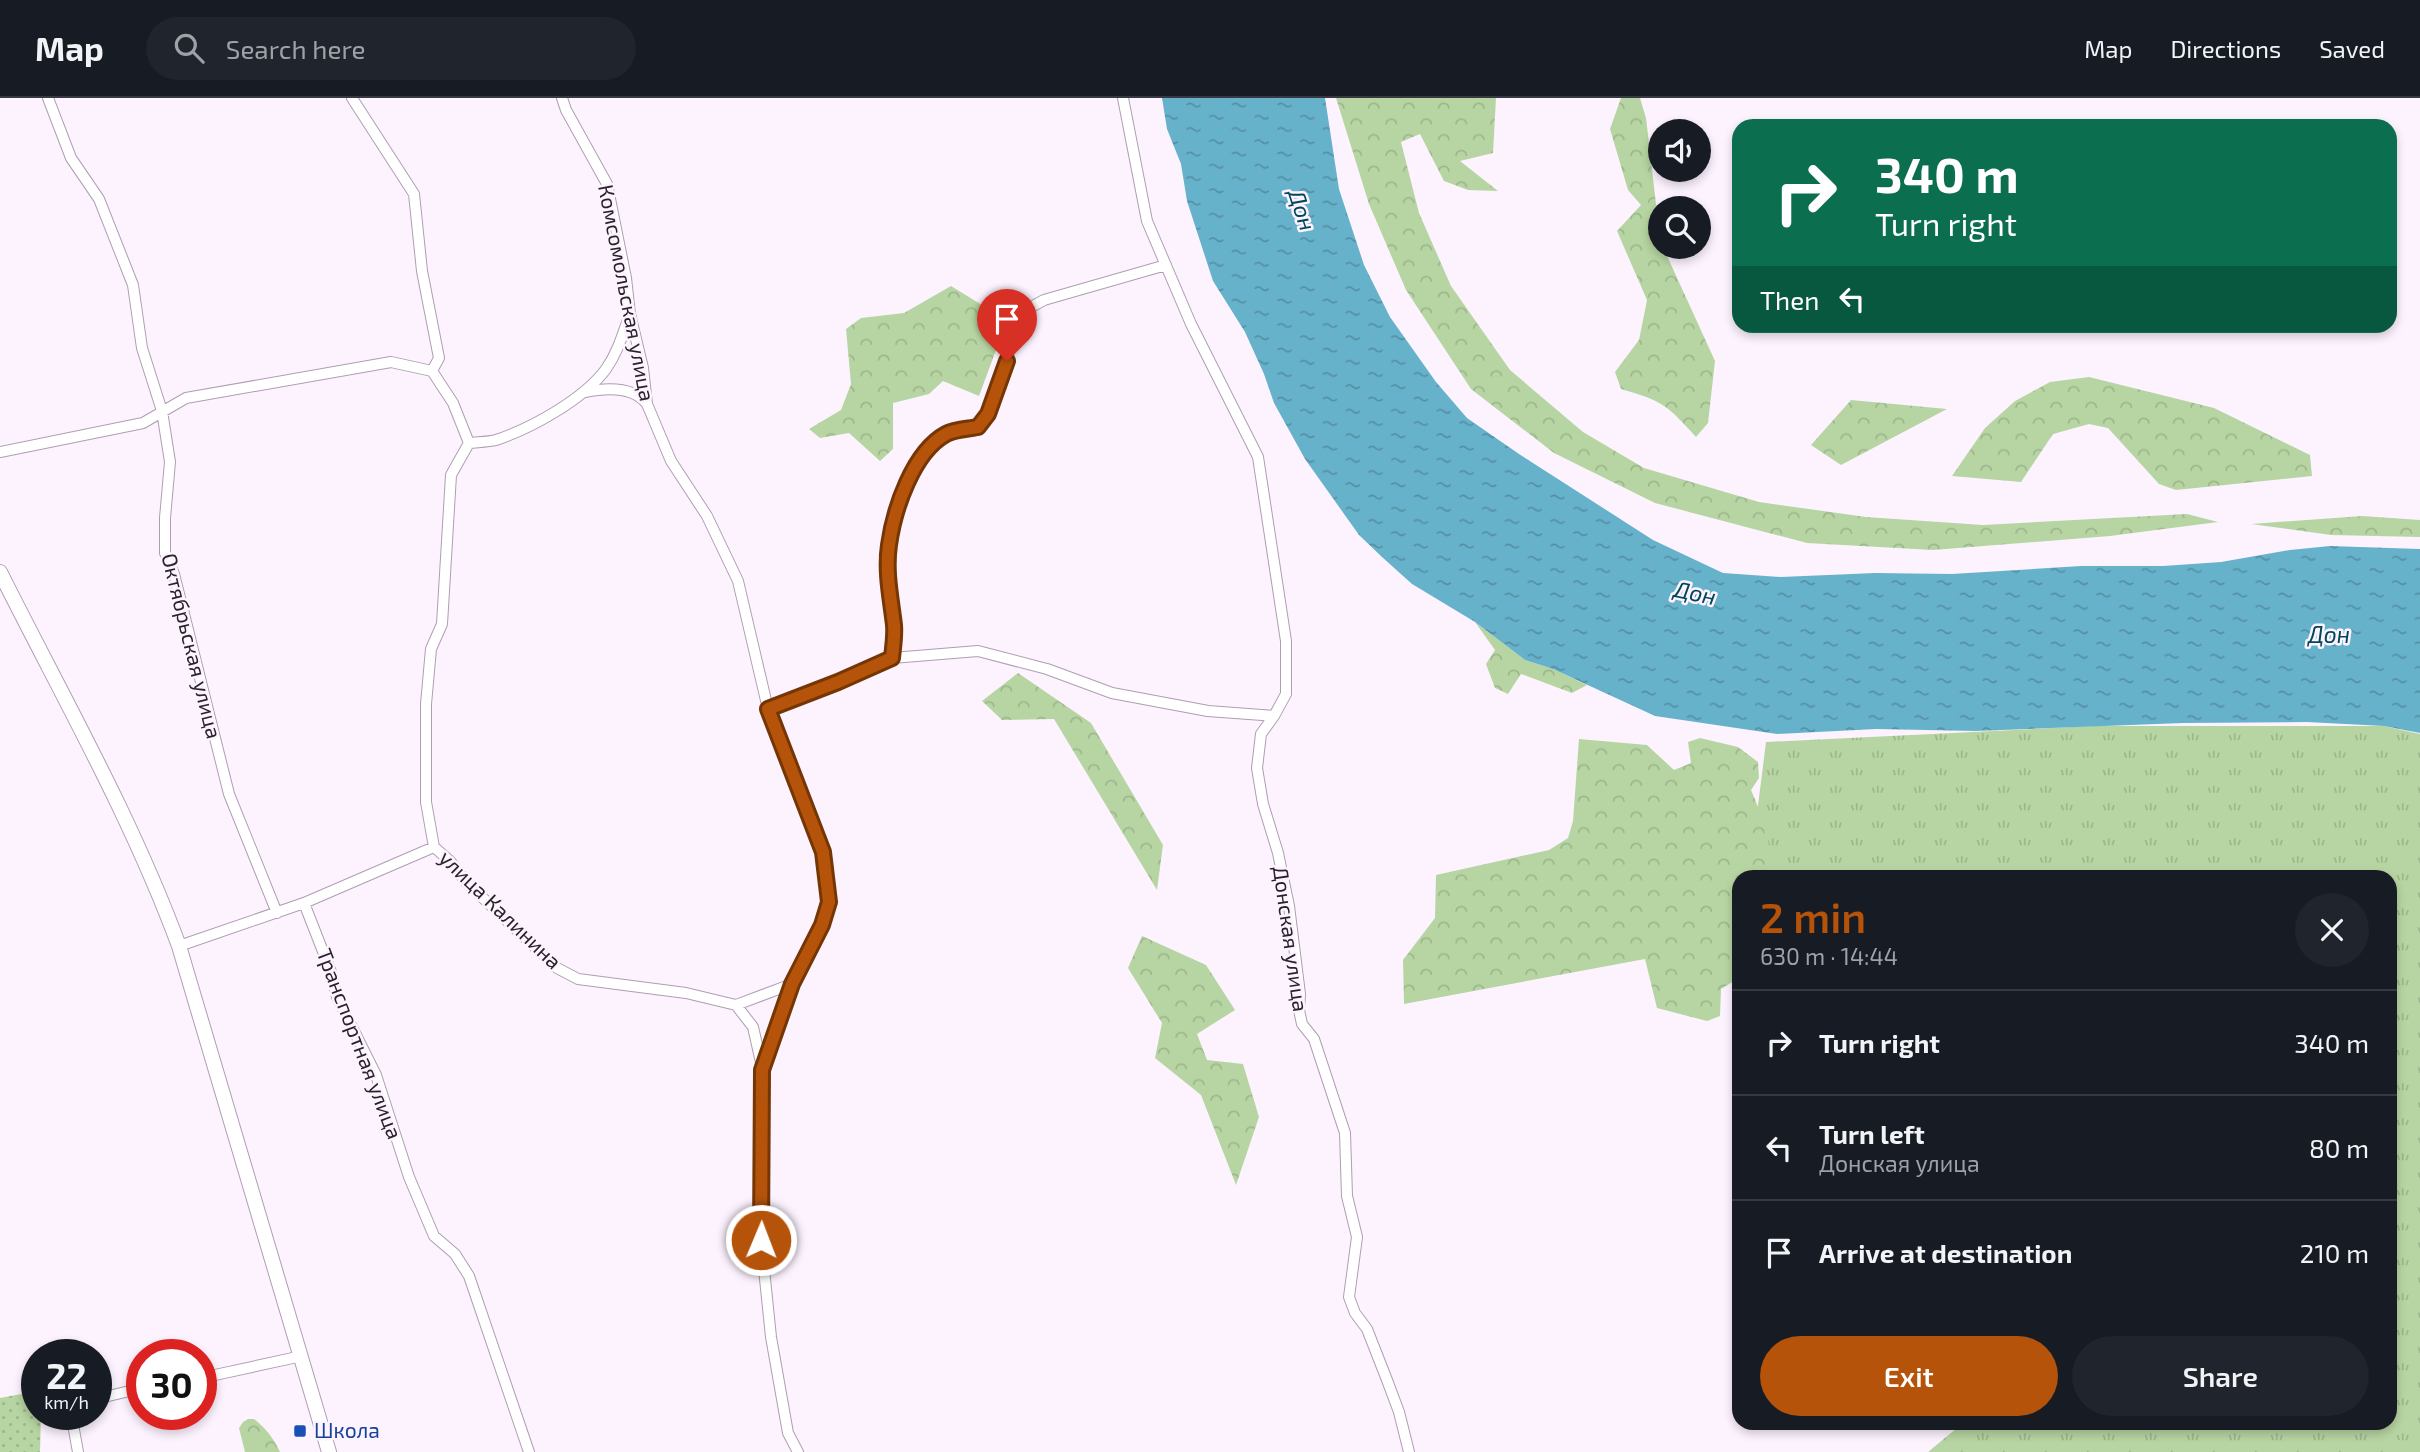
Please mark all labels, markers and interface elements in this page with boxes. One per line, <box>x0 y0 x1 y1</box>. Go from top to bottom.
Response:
search box <box>146 17 636 80</box>
text: Map <box>35 28 104 68</box>
icon: search <box>170 29 208 67</box>
text: Search here <box>226 33 365 64</box>
text: Map <box>2084 34 2132 63</box>
text: Directions <box>2170 34 2281 63</box>
text: Saved <box>2319 34 2385 63</box>
map controls <box>1648 119 1711 259</box>
button: sound <box>1648 119 1711 182</box>
text: 340 m <box>1875 144 2019 203</box>
icon: right <box>1760 147 1851 238</box>
street label: Комсомольская улица <box>593 182 661 403</box>
water label: Дон <box>1283 184 1323 234</box>
button: search <box>1648 196 1711 259</box>
text: Turn right <box>1875 204 2017 242</box>
icon: left <box>1833 280 1871 318</box>
text: Then <box>1760 284 1819 315</box>
pin <box>977 289 1037 361</box>
icon: arrive <box>988 300 1026 338</box>
street label: Октябрьская улица <box>156 550 228 741</box>
water label: Дон <box>1671 574 1719 610</box>
water label: Дон <box>2307 620 2350 648</box>
street label: улица Калинина <box>434 844 567 974</box>
street label: Донская улица <box>1268 864 1314 1013</box>
text: 2 min <box>1760 891 1866 941</box>
button: close <box>2295 893 2369 967</box>
text: 630 m · 14:44 <box>1760 942 1898 970</box>
street label: Транспортная улица <box>312 945 408 1143</box>
icon: right <box>1760 1024 1798 1062</box>
text: Turn right <box>1819 1027 1940 1058</box>
text: 340 m <box>2294 1027 2369 1058</box>
text: Turn left <box>1819 1118 1925 1149</box>
icon: left <box>1760 1129 1798 1167</box>
text: 80 m <box>2309 1132 2369 1163</box>
text: Донская улица <box>1819 1149 1980 1177</box>
position arrow <box>724 1203 798 1277</box>
icon: arrive <box>1760 1234 1798 1272</box>
text: Arrive at destination <box>1819 1237 2072 1268</box>
text: 210 m <box>2300 1237 2369 1268</box>
button: Exit <box>1760 1336 2058 1416</box>
button: Share <box>2072 1336 2369 1416</box>
speed limit sign: 30 <box>126 1339 217 1430</box>
text: 22 <box>46 1354 87 1396</box>
text: km/h <box>44 1391 89 1413</box>
place label: Школа <box>314 1417 380 1442</box>
marker: Школа <box>292 1423 308 1439</box>

